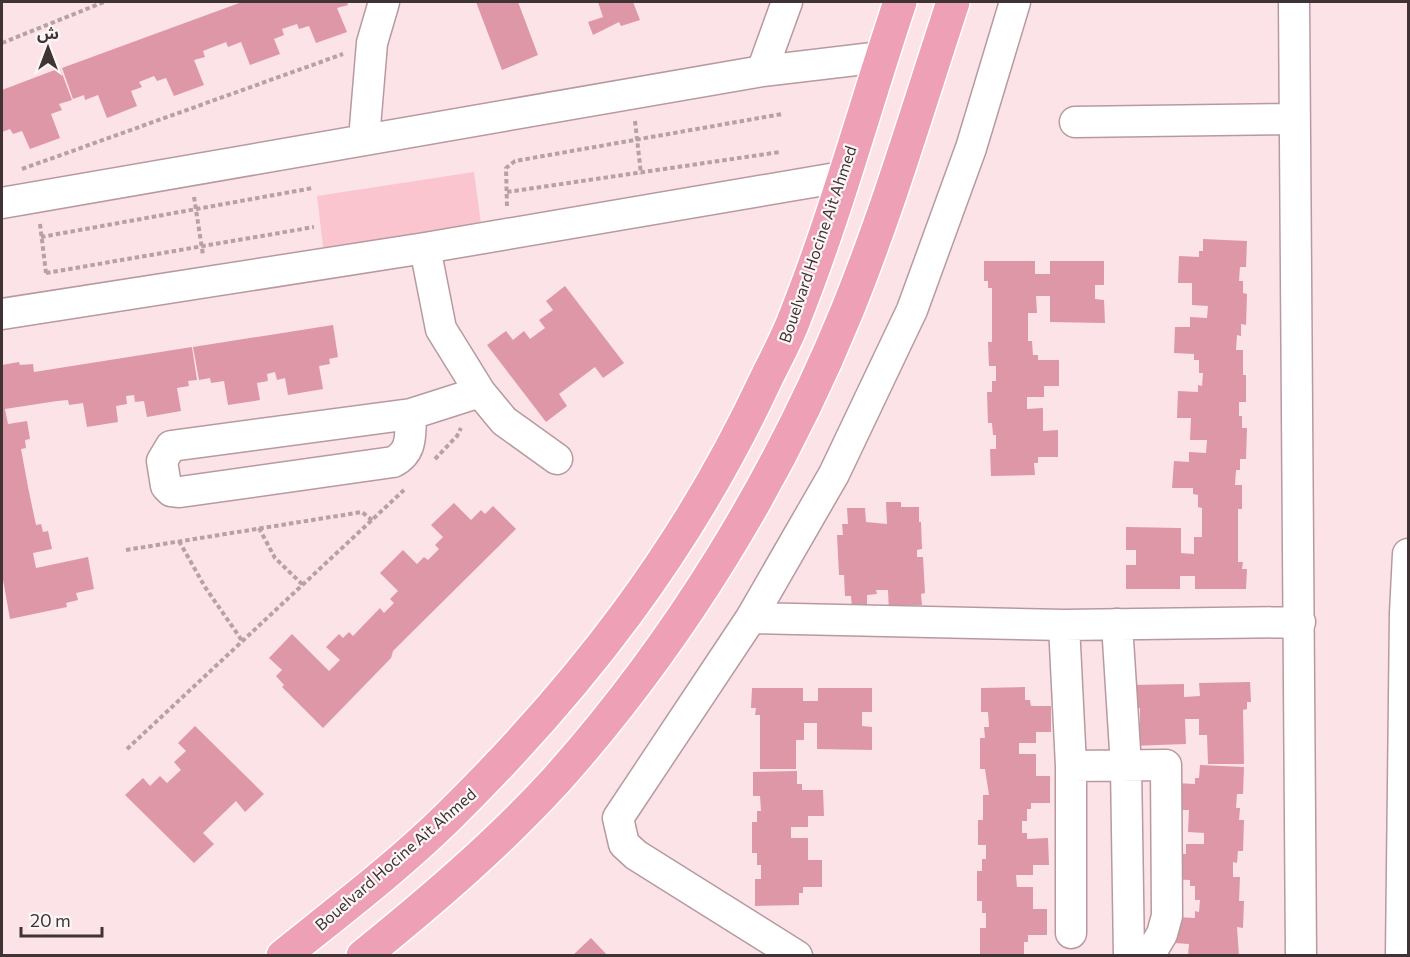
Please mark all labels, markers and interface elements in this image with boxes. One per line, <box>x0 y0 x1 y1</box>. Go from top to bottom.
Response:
north arrow <box>18 18 78 78</box>
text: ش <box>37 23 59 43</box>
street label: Bouelvard Hocine Ait Ahmed <box>774 143 860 345</box>
street label: Bouelvard Hocine Ait Ahmed <box>311 784 479 934</box>
scale bar <box>21 900 102 938</box>
text: 20 m <box>30 909 71 931</box>

